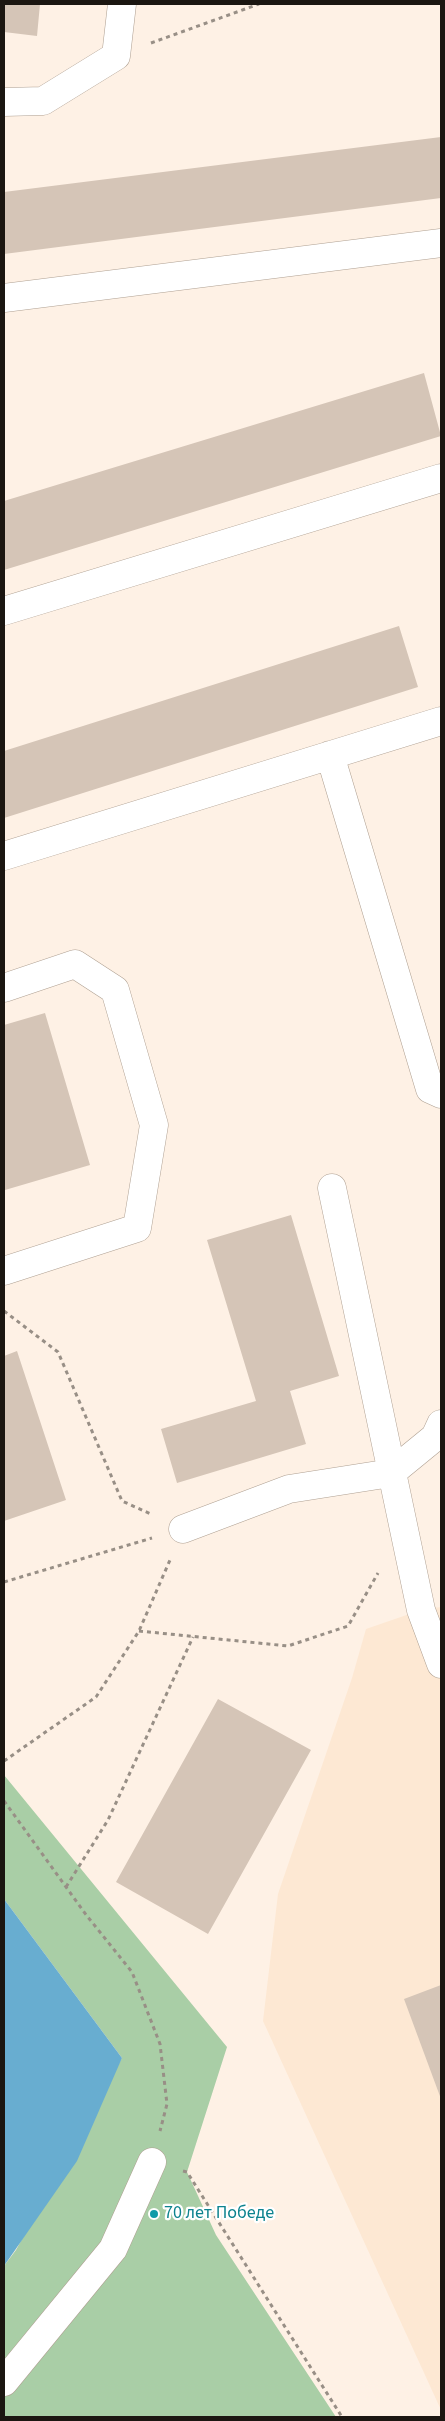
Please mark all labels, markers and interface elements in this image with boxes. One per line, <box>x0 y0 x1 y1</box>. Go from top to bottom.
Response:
place label: 70 лет Победе <box>164 2203 274 2225</box>
marker: 70 лет Победе <box>148 2208 160 2220</box>

